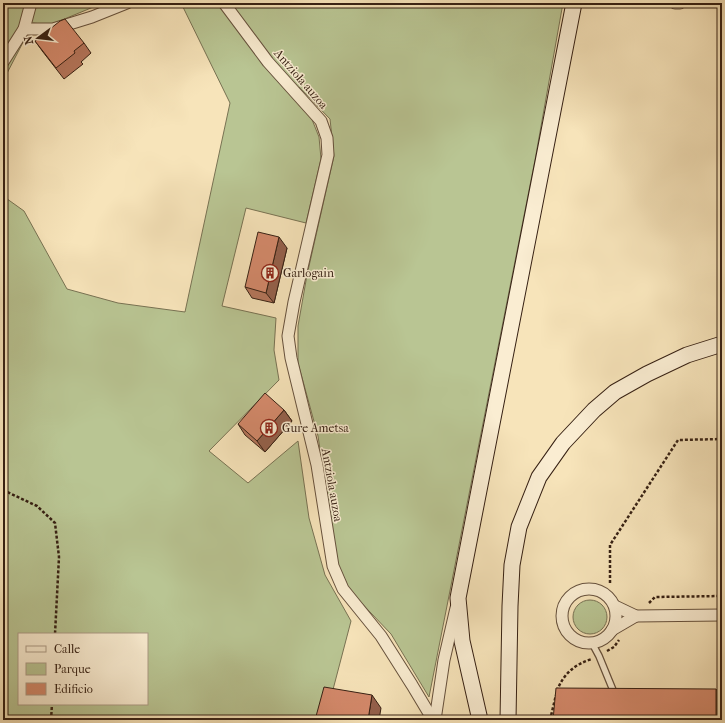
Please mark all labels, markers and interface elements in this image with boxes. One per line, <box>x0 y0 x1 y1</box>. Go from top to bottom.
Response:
north arrow <box>18 18 58 58</box>
text: N <box>21 34 36 46</box>
street label: Antziola auzoa <box>271 46 331 112</box>
building icon: Garlogain <box>260 263 280 283</box>
place label: Garlogain <box>283 266 334 280</box>
building icon: Gure Ametsa <box>259 418 279 438</box>
place label: Gure Ametsa <box>282 421 349 435</box>
street label: Antziola auzoa <box>318 446 345 523</box>
legend <box>18 633 148 705</box>
text: Calle <box>54 642 80 656</box>
text: Parque <box>54 662 91 676</box>
text: Edificio <box>54 682 93 696</box>

